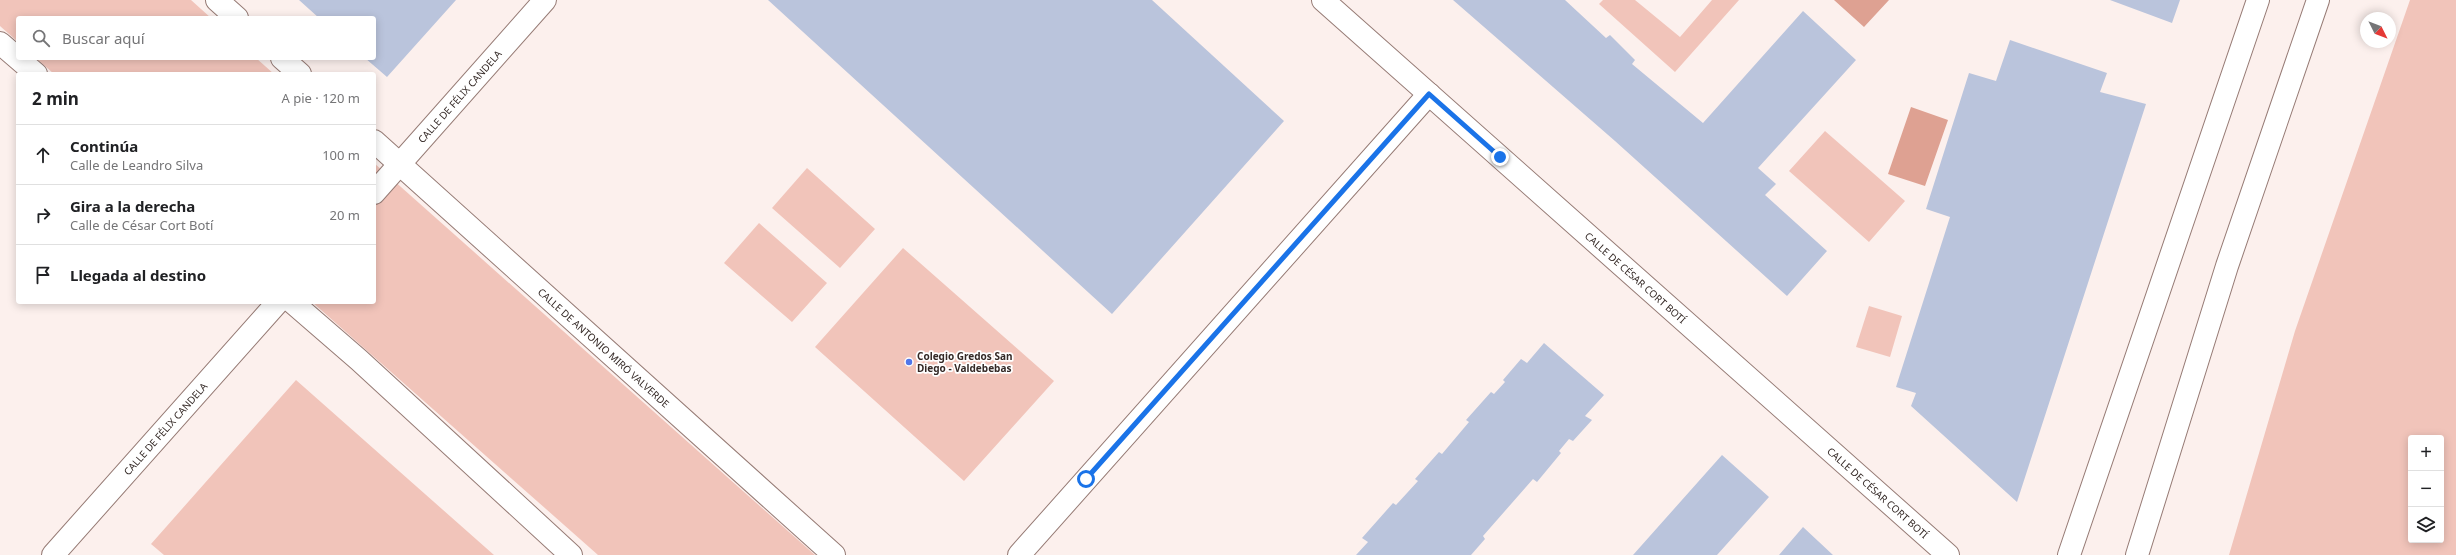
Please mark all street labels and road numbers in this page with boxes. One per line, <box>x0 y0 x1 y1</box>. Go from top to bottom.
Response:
street label: CALLE DE FÉLIX CANDELA <box>415 47 505 146</box>
street label: CALLE DE CÉSAR CORT BOTÍ <box>1582 229 1690 327</box>
street label: CALLE DE ANTONIO MIRÓ VALVERDE <box>535 285 672 411</box>
street label: CALLE DE FÉLIX CANDELA <box>120 379 211 478</box>
street label: CALLE DE CÉSAR CORT BOTÍ <box>1824 444 1932 542</box>

